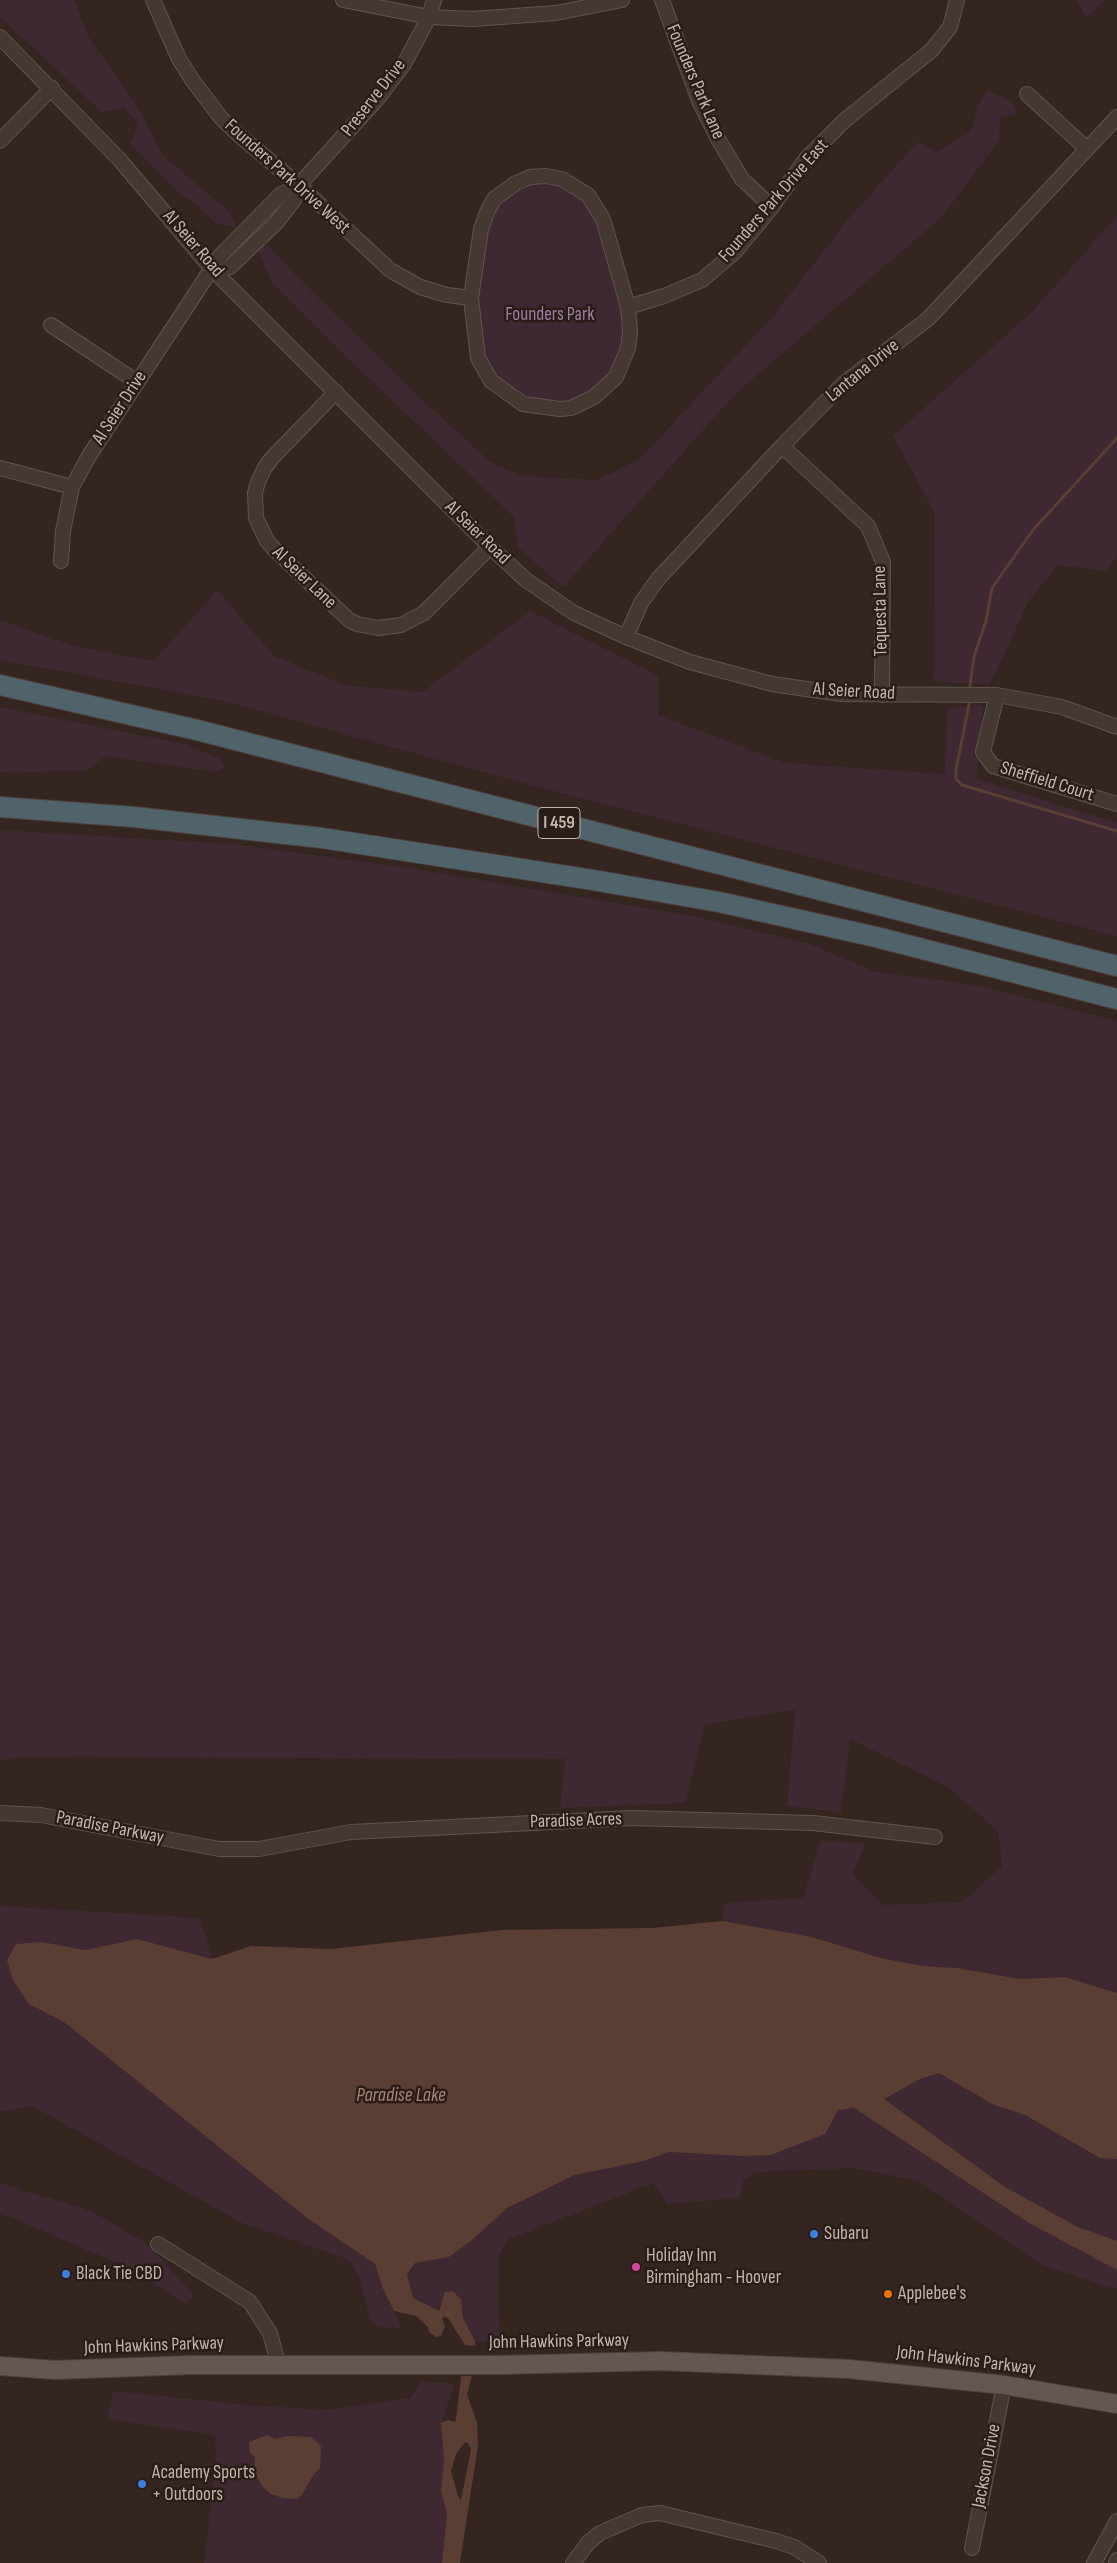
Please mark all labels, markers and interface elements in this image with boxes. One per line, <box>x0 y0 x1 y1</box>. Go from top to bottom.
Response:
street label: Founders Park Lane <box>661 21 729 143</box>
street label: Preserve Drive <box>337 55 411 141</box>
street label: Founders Park Drive West <box>220 115 354 239</box>
street label: Founders Park Drive East <box>714 135 834 267</box>
street label: Al Seier Road <box>157 206 229 282</box>
park label: Founders Park <box>505 304 595 326</box>
street label: Lantana Drive <box>822 335 904 407</box>
street label: Al Seier Drive <box>88 367 152 449</box>
street label: Al Seier Road <box>440 496 514 570</box>
street label: Al Seier Lane <box>267 542 341 614</box>
street label: Tequesta Lane <box>869 566 893 656</box>
street label: Al Seier Road <box>812 678 896 706</box>
street label: Sheffield Court <box>997 757 1097 807</box>
road number: I 459 <box>538 808 580 838</box>
street label: Paradise Parkway <box>54 1806 166 1850</box>
street label: Paradise Acres <box>530 1808 622 1834</box>
water label: Paradise Lake <box>356 2084 446 2108</box>
place label: Subaru <box>824 2223 869 2245</box>
marker: Subaru <box>808 2228 820 2240</box>
place label: Holiday Inn Birmingham - Hoover <box>646 2245 781 2289</box>
marker: Holiday Inn Birmingham - Hoover <box>630 2261 642 2273</box>
place label: Black Tie CBD <box>76 2263 162 2285</box>
marker: Black Tie CBD <box>60 2268 72 2280</box>
place label: Applebee's <box>898 2283 966 2305</box>
marker: Applebee's <box>882 2288 894 2300</box>
street label: John Hawkins Parkway <box>489 2329 629 2355</box>
street label: John Hawkins Parkway <box>84 2332 224 2360</box>
street label: John Hawkins Parkway <box>895 2341 1037 2381</box>
street label: Jackson Drive <box>968 2422 1006 2510</box>
place label: Academy Sports + Outdoors <box>152 2462 255 2506</box>
marker: Academy Sports + Outdoors <box>136 2478 148 2490</box>

